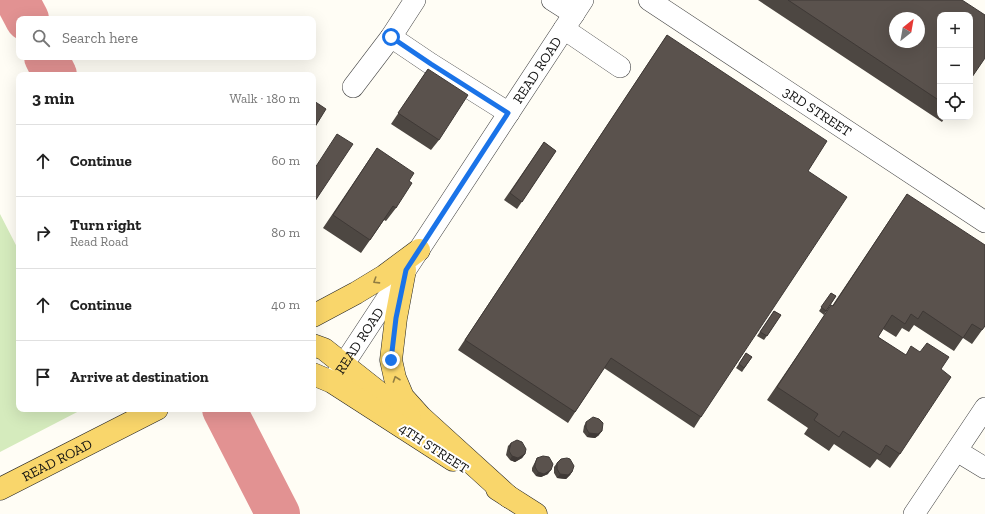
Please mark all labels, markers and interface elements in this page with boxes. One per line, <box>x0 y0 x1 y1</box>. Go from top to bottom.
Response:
north arrow <box>889 12 925 48</box>
map controls <box>937 12 973 120</box>
button: + <box>937 12 973 48</box>
search box <box>16 16 316 60</box>
icon: search <box>30 27 52 49</box>
route start <box>382 28 400 46</box>
text: Search here <box>62 29 138 47</box>
street label: READ ROAD <box>510 33 566 107</box>
button: − <box>937 48 973 84</box>
street label: 3RD STREET <box>780 83 855 141</box>
button: locate <box>937 84 973 120</box>
text: 3 min <box>32 88 74 108</box>
text: Walk · 180 m <box>230 91 300 106</box>
icon: ahead <box>32 150 54 172</box>
text: Continue <box>70 152 132 170</box>
text: 60 m <box>271 153 300 168</box>
text: Turn right <box>70 216 141 234</box>
icon: right <box>32 222 54 244</box>
text: 80 m <box>271 225 300 240</box>
text: Read Road <box>70 234 128 249</box>
one-way arrow <box>373 277 380 284</box>
icon: ahead <box>32 294 54 316</box>
text: Continue <box>70 296 132 314</box>
text: 40 m <box>271 297 300 312</box>
street label: READ ROAD <box>332 304 388 377</box>
route end <box>382 351 400 369</box>
icon: arrive <box>32 366 54 388</box>
text: Arrive at destination <box>70 368 209 386</box>
one-way arrow <box>392 376 401 383</box>
street label: 4TH STREET <box>396 420 472 477</box>
street label: READ ROAD <box>19 435 95 485</box>

